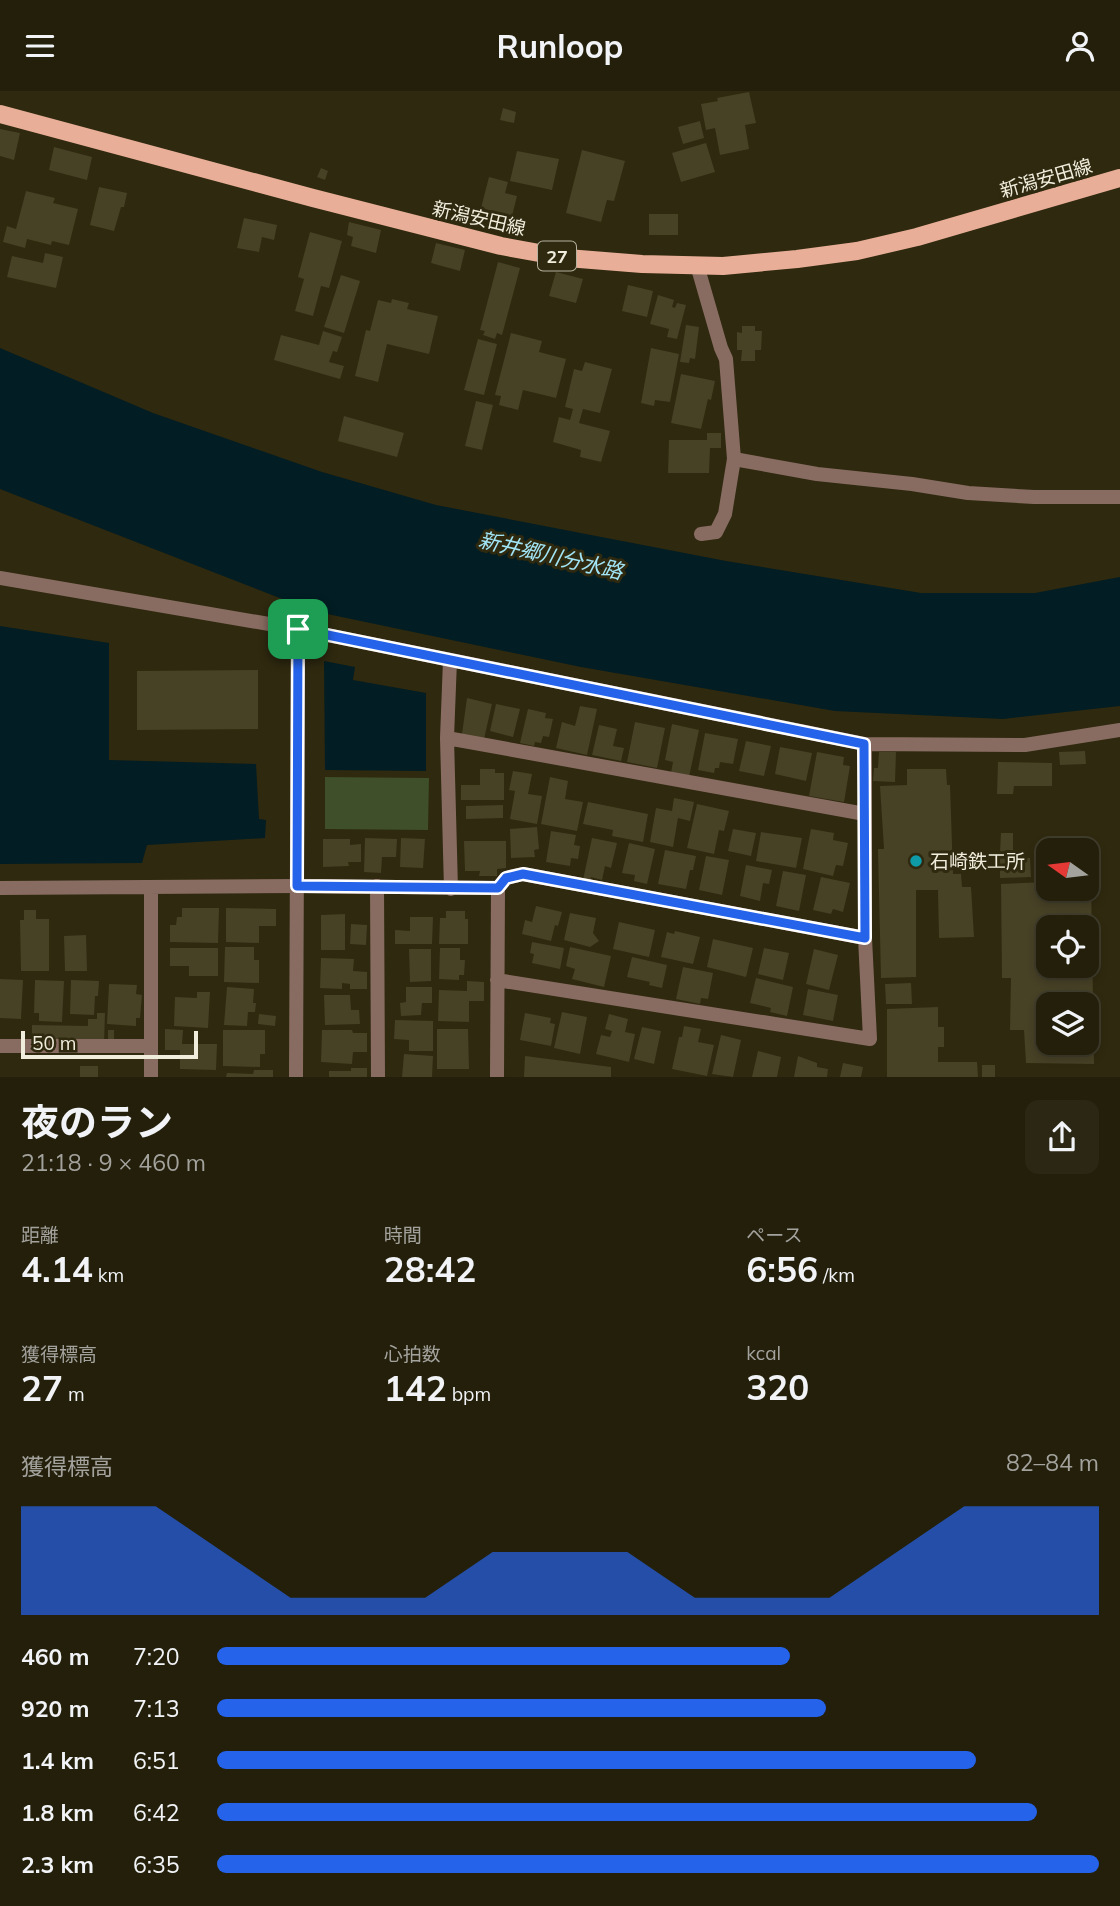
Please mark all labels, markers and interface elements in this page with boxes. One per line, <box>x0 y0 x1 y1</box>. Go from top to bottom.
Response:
text: Runloop <box>497 26 623 66</box>
icon: menu <box>21 27 59 65</box>
icon: person <box>1061 27 1099 65</box>
street label: 新潟安田線 <box>997 153 1095 203</box>
street label: 新潟安田線 <box>430 196 528 240</box>
road number: 27 <box>538 241 576 271</box>
water label: 新井郷川分水路 <box>476 526 627 585</box>
pin <box>268 599 328 659</box>
icon: arrive <box>279 610 317 648</box>
north arrow <box>1036 838 1099 901</box>
map controls <box>1036 838 1099 1055</box>
place label: 石崎鉄工所 <box>930 849 1025 873</box>
marker: 石崎鉄工所 <box>908 853 924 869</box>
button: locate <box>1036 915 1099 978</box>
button: layers <box>1036 992 1099 1055</box>
scale bar <box>21 1027 198 1059</box>
text: 50 m <box>32 1031 76 1055</box>
text: 夜のラン <box>21 1098 173 1146</box>
button: share <box>1025 1100 1099 1174</box>
text: 21:18 · 9 × 460 m <box>21 1148 206 1177</box>
text: 距離 <box>21 1223 59 1247</box>
text: 時間 <box>384 1223 422 1247</box>
text: ペース <box>746 1223 802 1247</box>
text: 4.14 <box>21 1247 93 1291</box>
text: 28:42 <box>384 1247 476 1291</box>
text: 6:56 <box>746 1247 818 1291</box>
text: km <box>93 1263 124 1287</box>
text: /km <box>818 1263 855 1287</box>
text: kcal <box>746 1341 781 1365</box>
text: 獲得標高 <box>21 1342 97 1366</box>
text: 心拍数 <box>384 1342 441 1366</box>
text: 320 <box>746 1365 809 1409</box>
text: 27 <box>21 1366 63 1410</box>
text: 142 <box>384 1366 447 1410</box>
text: m <box>63 1382 85 1406</box>
text: bpm <box>447 1382 491 1406</box>
text: 82–84 m <box>1006 1448 1099 1477</box>
text: 獲得標高 <box>21 1452 113 1481</box>
text: 460 m <box>21 1642 89 1671</box>
text: 7:20 <box>133 1642 180 1671</box>
text: 920 m <box>21 1694 89 1723</box>
text: 7:13 <box>133 1694 180 1723</box>
text: 1.4 km <box>21 1746 94 1775</box>
text: 6:51 <box>133 1746 180 1775</box>
text: 1.8 km <box>21 1798 94 1827</box>
text: 6:42 <box>133 1798 180 1827</box>
text: 2.3 km <box>21 1850 94 1879</box>
text: 6:35 <box>133 1850 180 1879</box>

